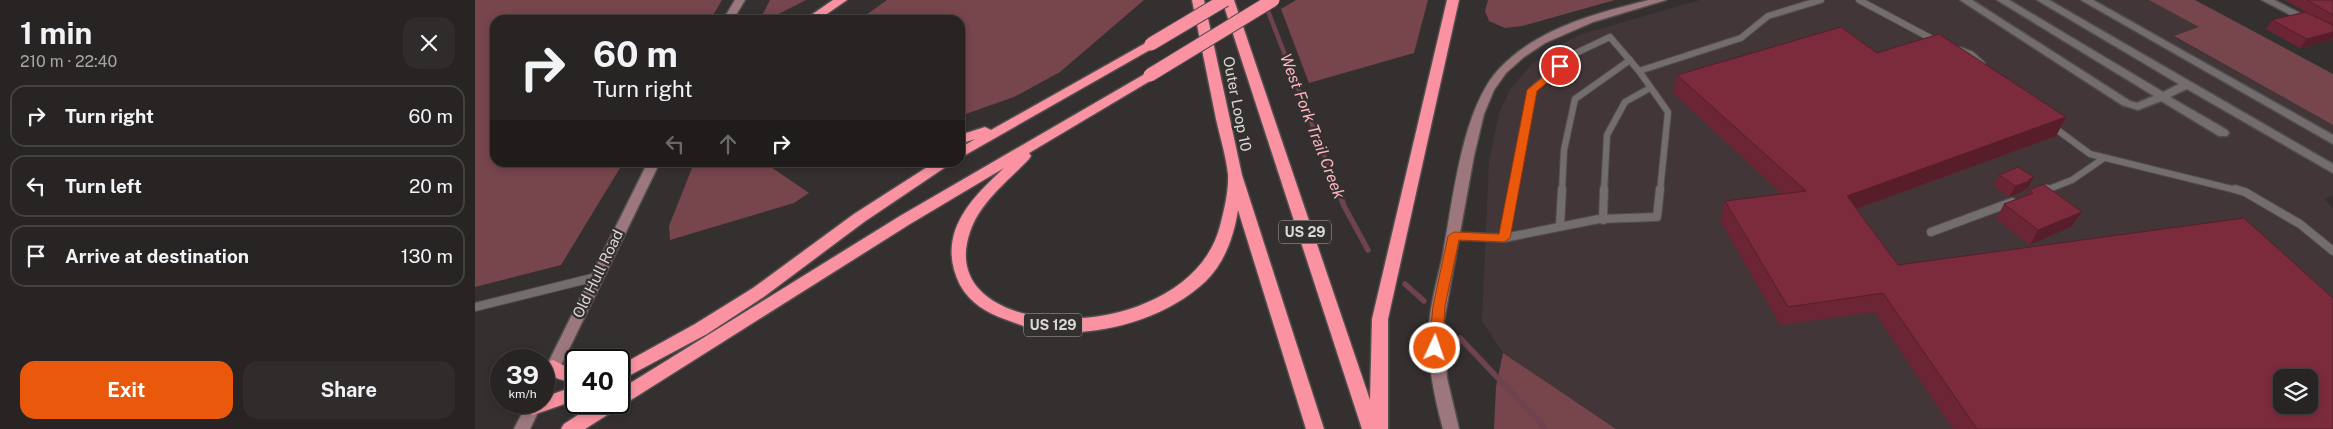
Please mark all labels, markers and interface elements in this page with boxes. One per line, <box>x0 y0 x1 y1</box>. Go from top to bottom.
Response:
text: 1 min <box>20 15 92 51</box>
button: close <box>403 17 455 69</box>
text: 60 m <box>593 34 678 75</box>
icon: right <box>510 35 575 100</box>
pin <box>1539 45 1581 87</box>
water label: West Fork Trail Creek <box>1276 51 1349 202</box>
text: 210 m · 22:40 <box>20 52 117 71</box>
icon: arrive <box>1546 52 1574 80</box>
street label: Outer Loop 10 <box>1220 55 1255 153</box>
text: Turn right <box>593 76 693 102</box>
icon: right <box>22 102 50 130</box>
text: Turn right <box>65 105 154 127</box>
text: 60 m <box>409 105 453 127</box>
icon: left <box>661 130 689 158</box>
icon: ahead <box>714 130 742 158</box>
icon: right <box>767 130 795 158</box>
icon: left <box>22 172 50 200</box>
text: Turn left <box>65 175 142 197</box>
text: 20 m <box>409 175 453 197</box>
road number: US 29 <box>1279 220 1331 243</box>
street label: Old Hull Road <box>569 227 626 321</box>
icon: arrive <box>22 242 50 270</box>
text: Arrive at destination <box>65 245 249 267</box>
text: 130 m <box>401 245 453 267</box>
road number: US 129 <box>1024 314 1082 336</box>
position arrow <box>1408 321 1460 373</box>
speed limit sign: 40 <box>565 349 630 414</box>
text: 39 <box>506 360 539 390</box>
button: Exit <box>20 361 233 419</box>
button: Share <box>243 361 455 419</box>
map controls <box>2273 369 2318 414</box>
button: layers <box>2273 369 2318 414</box>
text: km/h <box>508 387 537 401</box>

